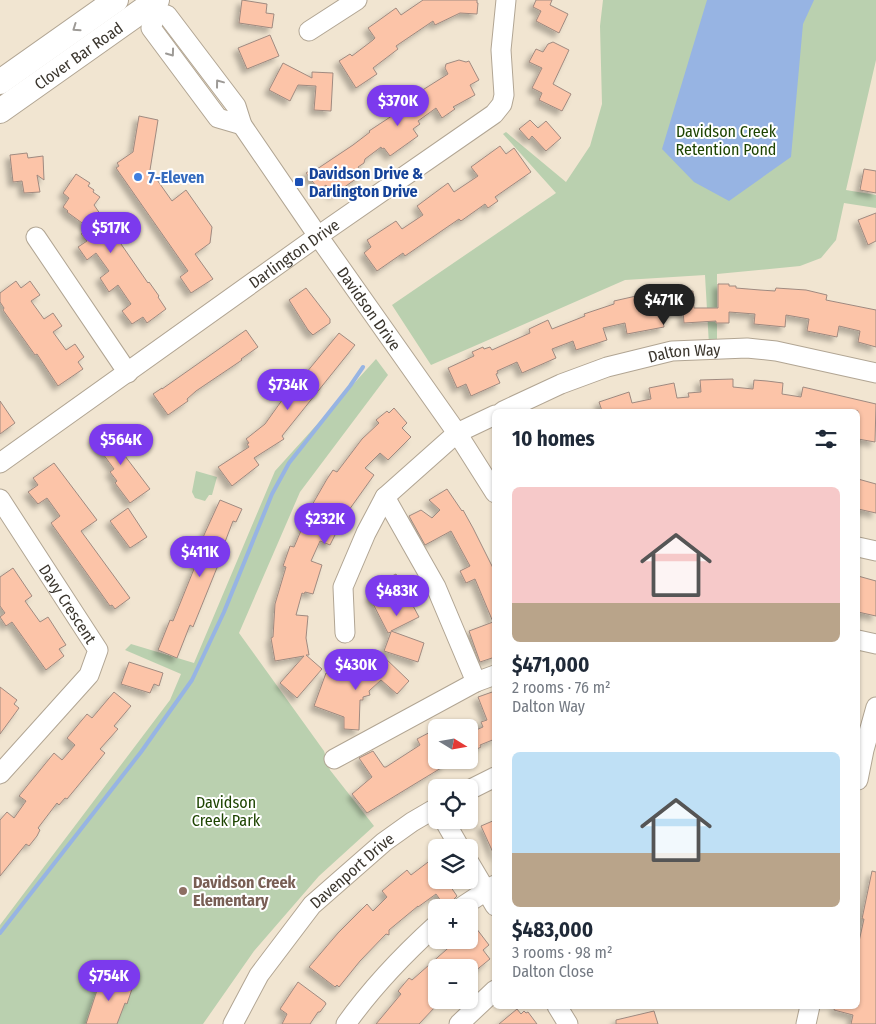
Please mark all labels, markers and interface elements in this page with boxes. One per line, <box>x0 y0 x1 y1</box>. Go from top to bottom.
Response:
street label: Clover Bar Road <box>30 18 126 93</box>
one-way arrow <box>72 22 82 31</box>
one-way arrow <box>165 47 174 57</box>
one-way arrow <box>216 80 224 89</box>
pin: $370K <box>363 84 433 127</box>
text: $370K <box>378 91 418 110</box>
park label: Davidson Creek Retention Pond <box>676 122 777 159</box>
place label: Davidson Drive & Darlington Drive <box>309 164 423 201</box>
place label: 7-Eleven <box>148 168 204 187</box>
marker: 7-Eleven <box>132 171 144 183</box>
marker: Davidson Drive & Darlington Drive <box>293 176 305 188</box>
pin: $517K <box>76 212 146 254</box>
street label: Darlington Drive <box>245 215 343 292</box>
text: $517K <box>92 218 130 237</box>
street label: Davidson Drive <box>333 263 405 354</box>
pin: $471K <box>629 284 699 326</box>
text: $471K <box>645 290 683 309</box>
street label: Dalton Way <box>646 340 722 366</box>
pin: $734K <box>253 368 323 411</box>
text: $734K <box>268 375 308 394</box>
pin: $564K <box>86 424 156 466</box>
icon: filters <box>812 425 840 453</box>
text: 10 homes <box>512 426 595 452</box>
text: $564K <box>100 430 142 449</box>
pin: $232K <box>290 502 360 545</box>
text: $232K <box>305 509 345 528</box>
icon: home <box>631 520 721 610</box>
pin: $411K <box>165 536 235 578</box>
text: $411K <box>181 542 219 561</box>
street label: Davy Crescent <box>35 561 101 648</box>
pin: $483K <box>362 574 432 617</box>
text: $483K <box>376 581 418 600</box>
pin: $430K <box>321 648 391 691</box>
text: $471,000 <box>512 652 589 678</box>
text: $430K <box>335 655 377 674</box>
text: 2 rooms · 76 m² <box>512 678 611 697</box>
text: Dalton Way <box>512 697 585 716</box>
north arrow <box>428 719 478 769</box>
map controls <box>428 719 478 1009</box>
button: locate <box>428 779 478 829</box>
icon: home <box>631 785 721 875</box>
park label: Davidson Creek Park <box>192 793 261 830</box>
street label: Davenport Drive <box>306 828 398 912</box>
button: layers <box>428 839 478 889</box>
place label: Davidson Creek Elementary <box>193 873 297 910</box>
marker: Davidson Creek Elementary <box>177 885 189 897</box>
button: + <box>428 899 478 949</box>
text: $483,000 <box>512 917 593 943</box>
text: 3 rooms · 98 m² <box>512 943 613 962</box>
button: − <box>428 959 478 1009</box>
pin: $754K <box>74 960 144 1002</box>
text: Dalton Close <box>512 962 594 981</box>
text: $754K <box>89 966 129 985</box>

